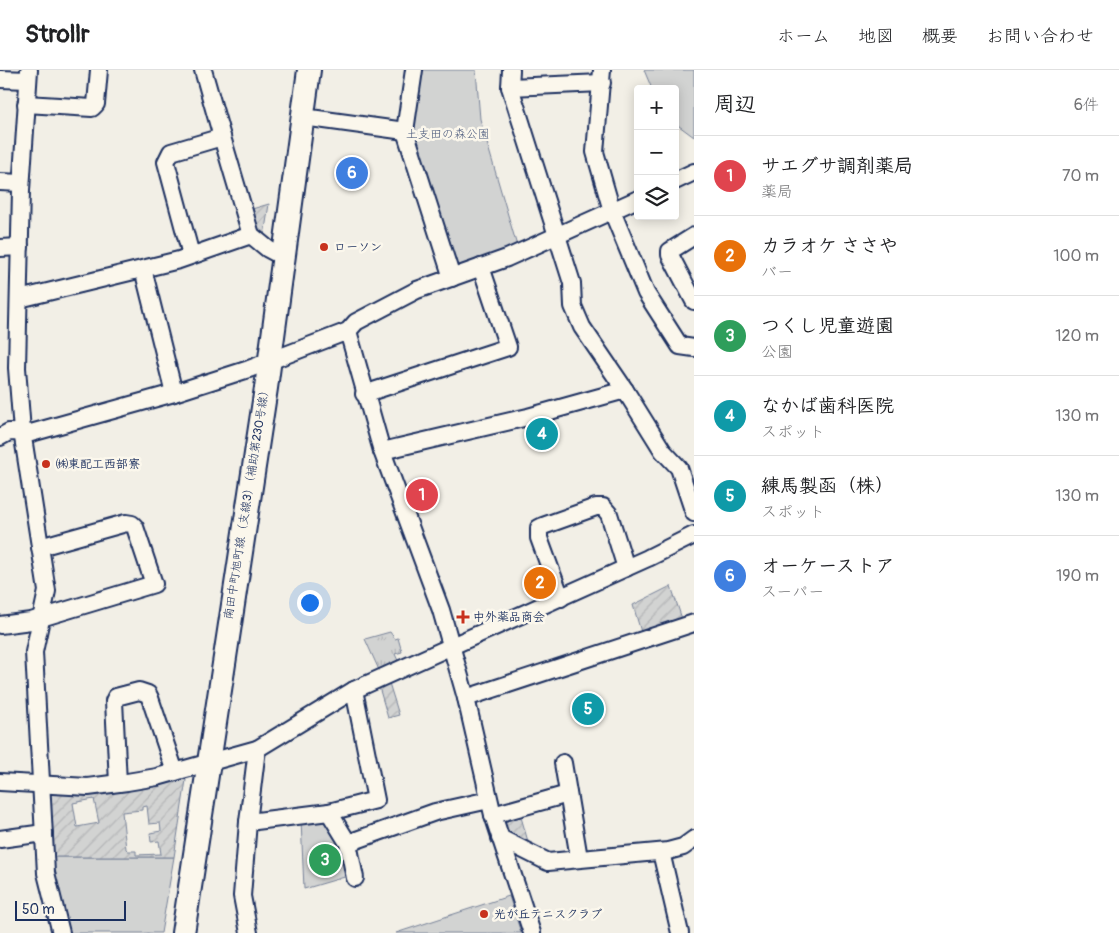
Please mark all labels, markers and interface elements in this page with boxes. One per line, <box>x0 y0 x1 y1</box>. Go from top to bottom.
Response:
text: Strollr <box>25 20 90 49</box>
text: ホーム <box>777 25 830 48</box>
text: 地図 <box>858 25 894 48</box>
text: 概要 <box>922 25 958 48</box>
text: お問い合わせ <box>986 25 1094 48</box>
map controls <box>634 85 679 220</box>
button: + <box>634 85 679 130</box>
text: 周辺 <box>714 91 756 118</box>
text: 6件 <box>1074 95 1099 115</box>
park label: 土支田の森公園 <box>406 127 490 142</box>
button: − <box>634 130 679 175</box>
pin: 6 <box>336 154 368 192</box>
text: サエグサ調剤薬局 <box>761 154 913 178</box>
text: 1 <box>727 166 733 186</box>
text: 70 m <box>1062 166 1099 186</box>
button: layers <box>634 175 679 220</box>
text: 薬局 <box>761 182 793 202</box>
text: カラオケ ささや <box>761 234 898 258</box>
place label: ローソン <box>334 240 382 255</box>
marker: ローソン <box>318 241 330 253</box>
text: 2 <box>726 246 734 266</box>
text: 100 m <box>1053 246 1099 266</box>
text: バー <box>761 262 793 282</box>
text: つくし児童遊園 <box>761 314 894 338</box>
text: 3 <box>726 326 734 346</box>
text: 120 m <box>1055 326 1099 346</box>
text: 公園 <box>761 342 793 362</box>
street label: 南田中町旭町線（支線3）（補助第230号線） <box>221 383 273 621</box>
text: なかば歯科医院 <box>761 394 894 418</box>
text: 4 <box>725 406 735 426</box>
text: 130 m <box>1055 406 1099 426</box>
pin: 4 <box>526 415 558 453</box>
text: スポット <box>761 422 825 442</box>
place label: ㈱東配工西部寮 <box>56 457 140 472</box>
marker: ㈱東配工西部寮 <box>40 458 52 470</box>
text: 練馬製函（株） <box>761 474 894 498</box>
pin: 1 <box>406 476 438 514</box>
text: 5 <box>726 486 734 506</box>
text: 130 m <box>1055 486 1099 506</box>
text: スポット <box>761 502 825 522</box>
text: オーケーストア <box>761 554 894 578</box>
pin: 2 <box>524 564 556 602</box>
text: 6 <box>725 566 735 586</box>
text: 190 m <box>1056 566 1099 586</box>
text: スーパー <box>761 582 824 602</box>
your location <box>297 590 323 616</box>
place label: 中外薬品商会 <box>473 610 545 625</box>
marker: 中外薬品商会 <box>457 611 469 623</box>
pin: 5 <box>572 690 604 728</box>
pin: 3 <box>309 841 341 879</box>
scale bar <box>15 898 126 921</box>
text: 50 m <box>22 901 55 918</box>
place label: 光が丘テニスクラブ <box>494 907 602 922</box>
marker: 光が丘テニスクラブ <box>478 908 490 920</box>

